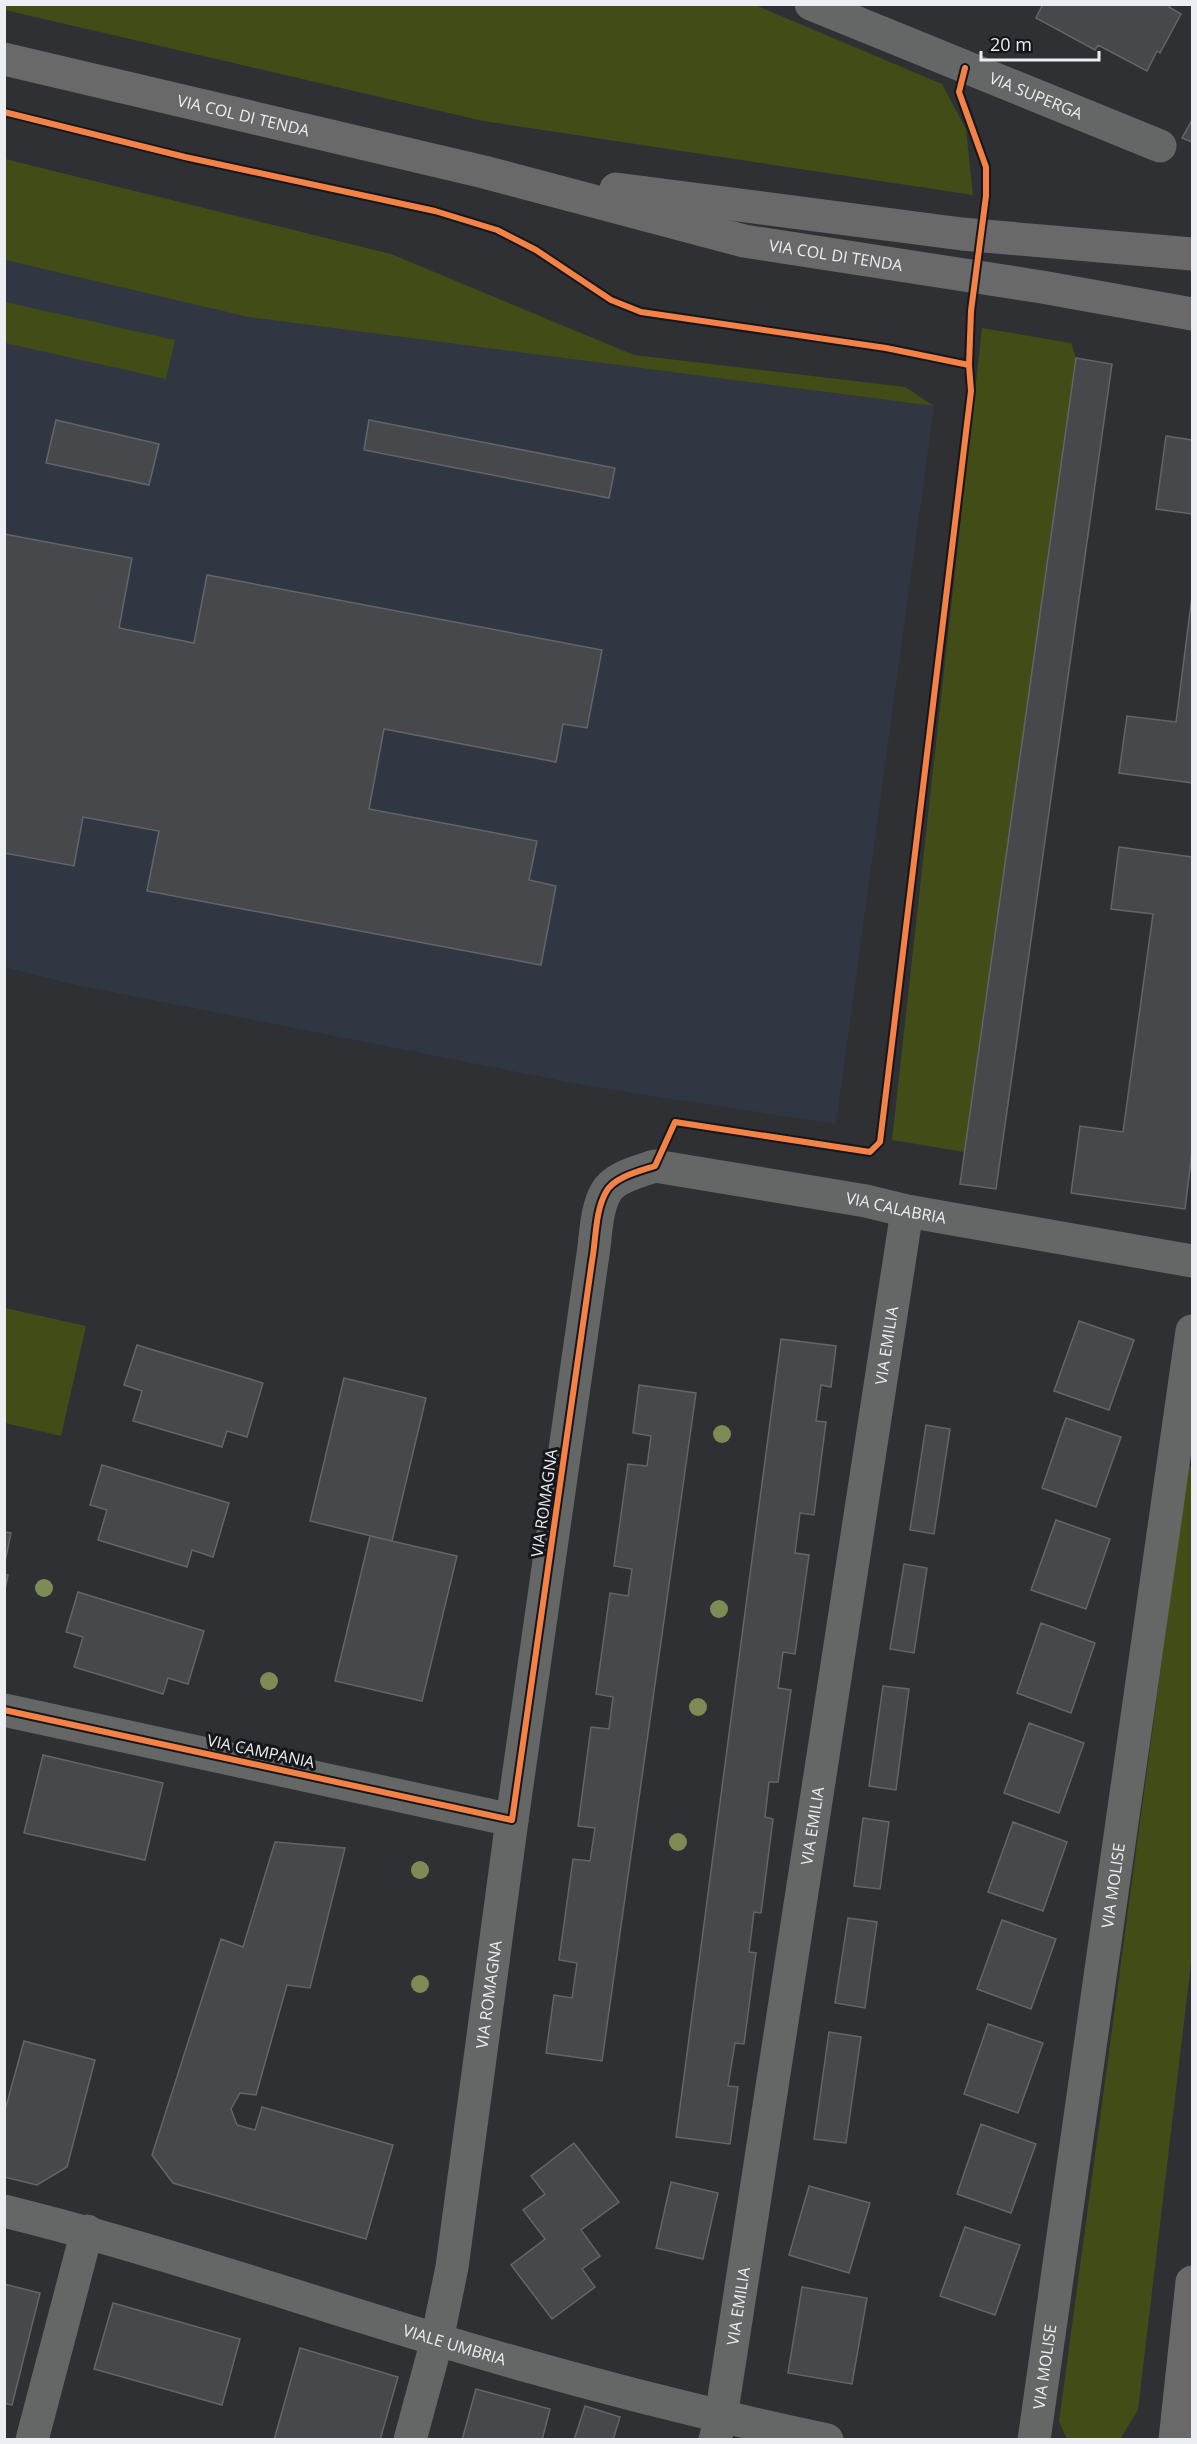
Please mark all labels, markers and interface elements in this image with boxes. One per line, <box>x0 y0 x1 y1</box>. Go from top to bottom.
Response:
scale bar <box>981 24 1100 62</box>
text: 20 m <box>990 32 1032 56</box>
street label: VIA SUPERGA <box>986 67 1087 125</box>
street label: VIA COL DI TENDA <box>175 89 313 142</box>
street label: VIA COL DI TENDA <box>767 234 905 276</box>
street label: VIA CALABRIA <box>844 1187 949 1229</box>
street label: VIA EMILIA <box>869 1304 903 1386</box>
street label: VIA ROMAGNA <box>526 1447 563 1558</box>
street label: VIA CAMPANIA <box>205 1729 318 1773</box>
street label: VIA EMILIA <box>795 1784 829 1866</box>
street label: VIA MOLISE <box>1096 1842 1130 1930</box>
street label: VIA ROMAGNA <box>470 1938 507 2050</box>
street label: VIA EMILIA <box>721 2265 755 2347</box>
street label: VIALE UMBRIA <box>400 2319 509 2371</box>
street label: VIA MOLISE <box>1028 2323 1061 2411</box>

